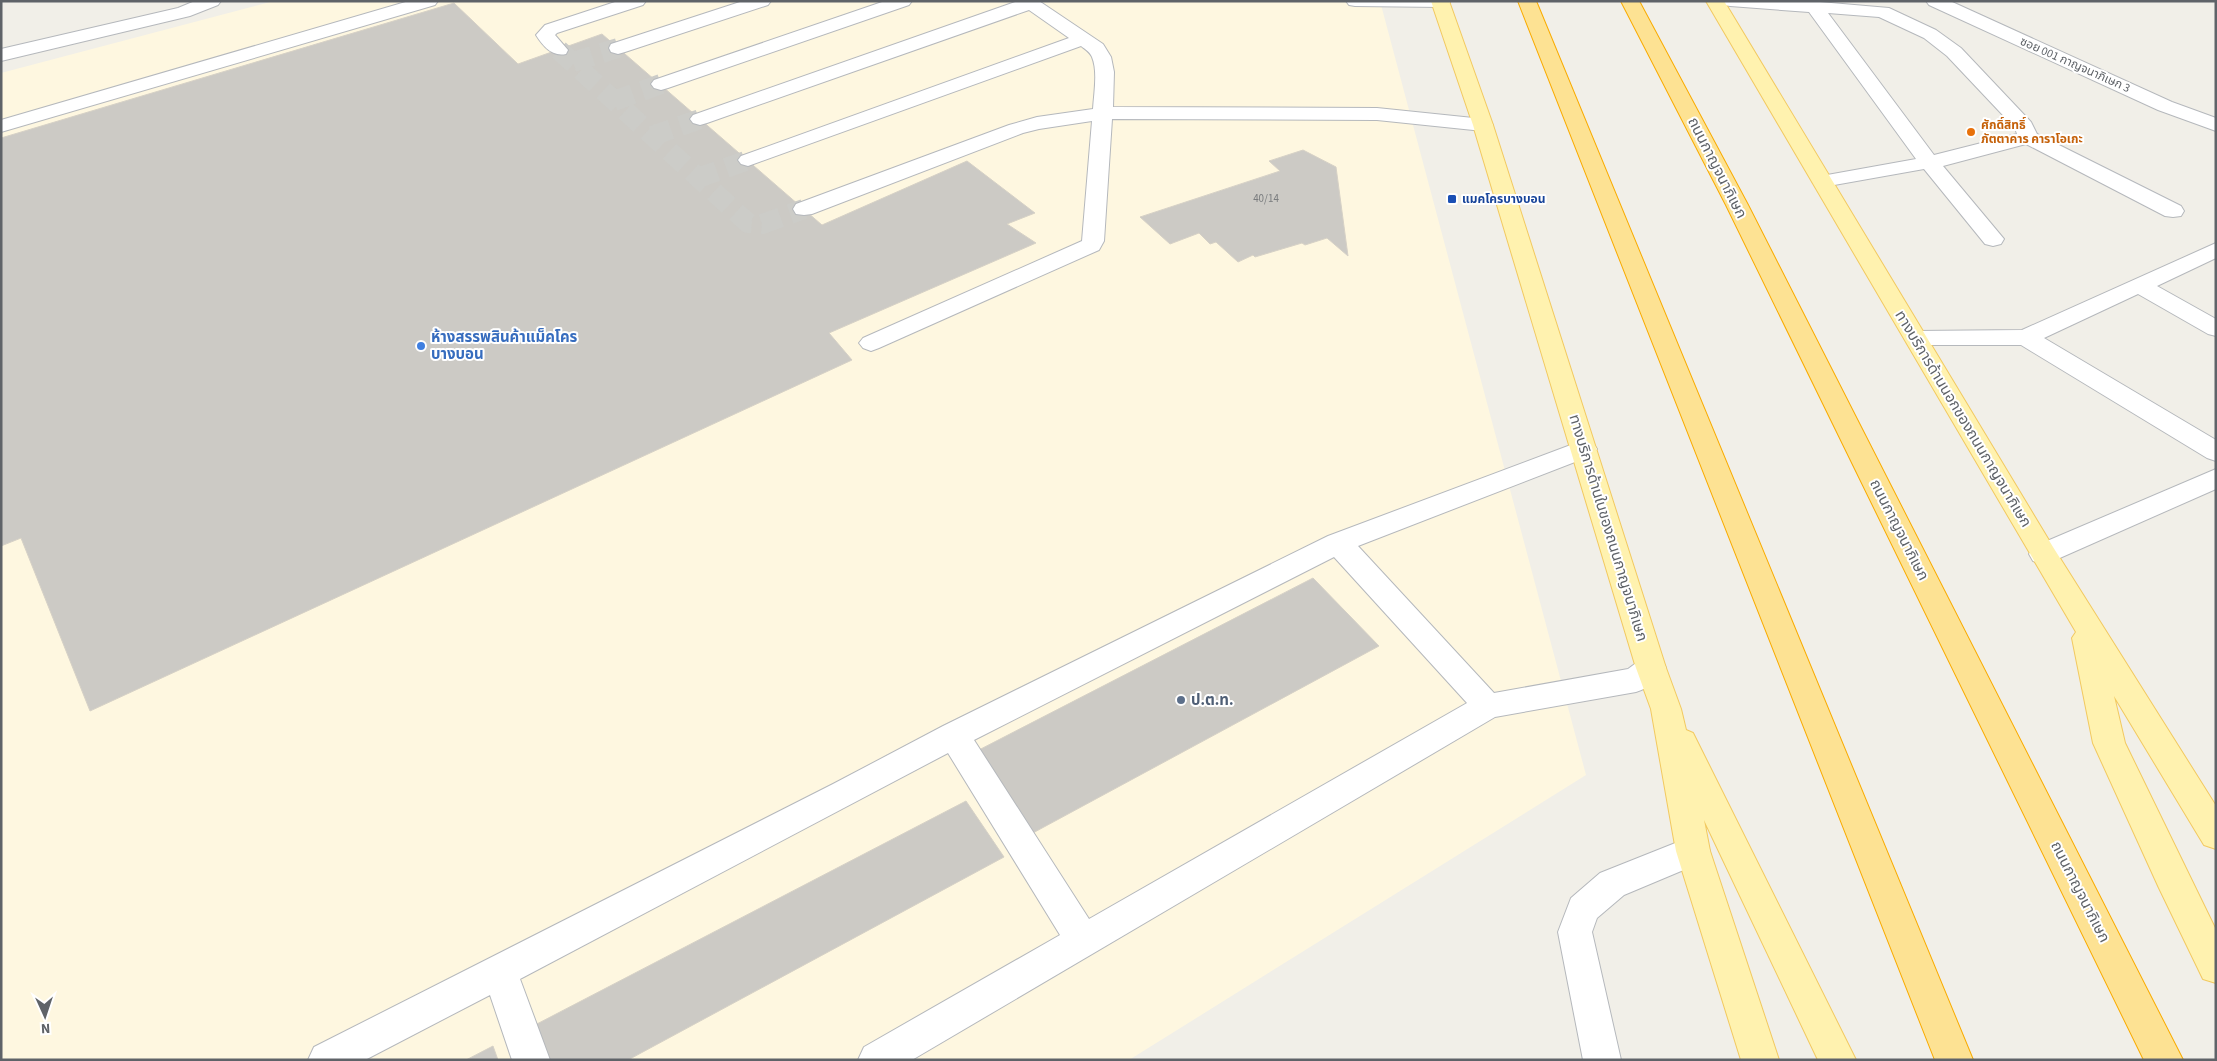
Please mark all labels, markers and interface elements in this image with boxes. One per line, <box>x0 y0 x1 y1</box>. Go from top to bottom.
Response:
street label: ซอย 001 กาญจนาภิเษก 3 <box>2017 33 2133 97</box>
street label: ถนนกาญจนาภิเษก <box>1682 114 1752 222</box>
place label: ศักดิ์สิทธิ์ ภัตตาคาร คาราโอเกะ <box>1981 116 2083 148</box>
marker: ศักดิ์สิทธิ์ ภัตตาคาร คาราโอเกะ <box>1965 126 1977 138</box>
house number: 40/14 <box>1253 191 1279 206</box>
place label: แมคโครบางบอน <box>1462 191 1545 208</box>
marker: แมคโครบางบอน <box>1446 193 1458 205</box>
street label: ทางบริการด้านนอกของถนนกาญจนาภิเษก <box>1891 307 2035 531</box>
place label: ห้างสรรพสินค้าแม็คโคร บางบอน <box>431 327 578 365</box>
marker: ห้างสรรพสินค้าแม็คโคร บางบอน <box>415 340 427 352</box>
street label: ทางบริการด้านในของถนนกาญจนาภิเษก <box>1563 412 1653 644</box>
street label: ถนนกาญจนาภิเษก <box>1866 476 1932 584</box>
place label: ป.ต.ท. <box>1191 690 1234 711</box>
marker: ป.ต.ท. <box>1175 694 1187 706</box>
street label: ถนนกาญจนาภิเษก <box>2045 838 2115 946</box>
north arrow <box>20 991 70 1041</box>
text: N <box>40 1018 51 1038</box>

